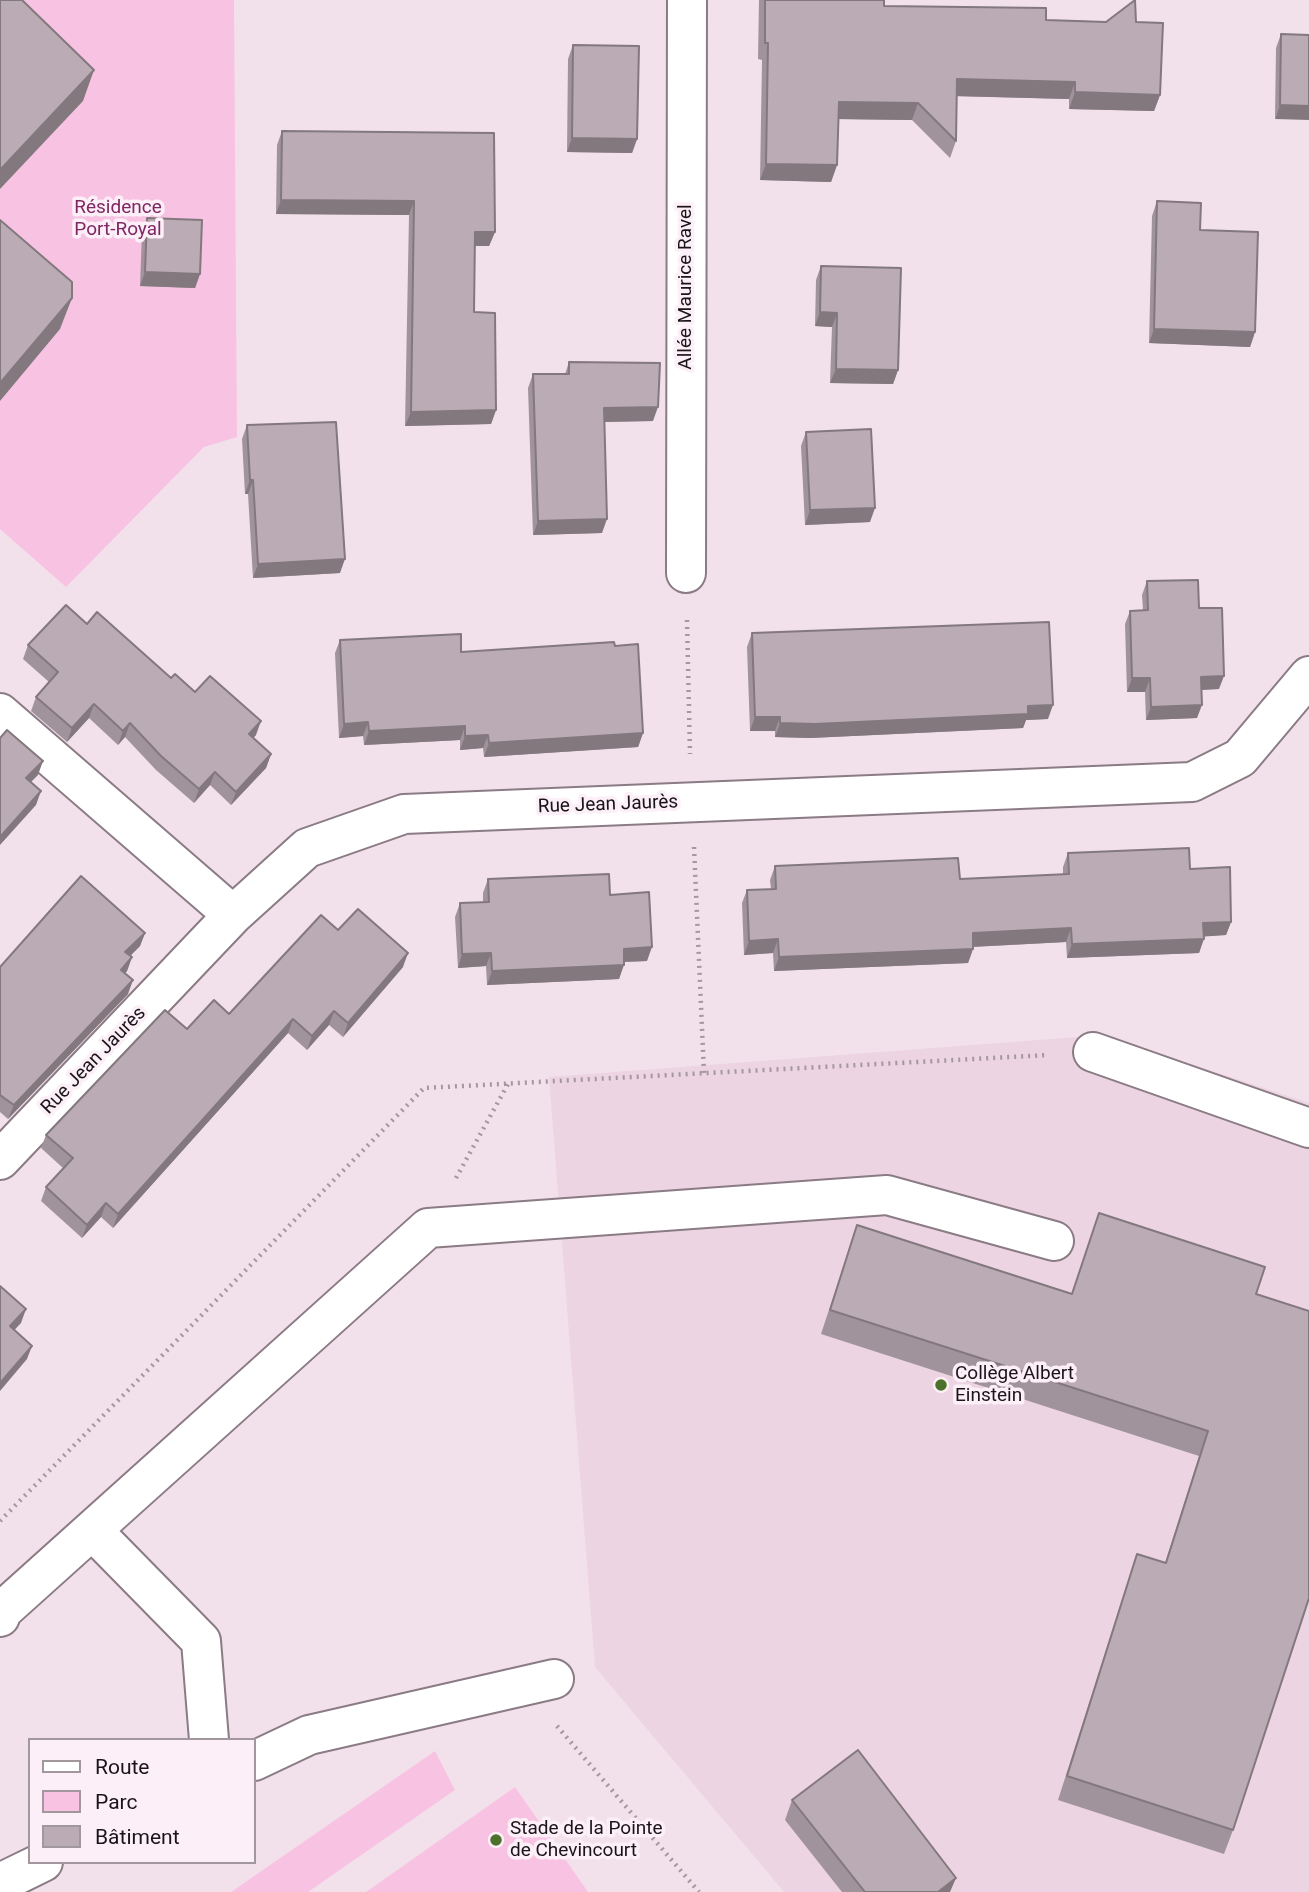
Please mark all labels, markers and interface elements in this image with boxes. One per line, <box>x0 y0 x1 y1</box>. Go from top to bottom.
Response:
park label: Résidence Port-Royal <box>74 197 162 241</box>
street label: Allée Maurice Ravel <box>675 204 697 370</box>
street label: Rue Jean Jaurès <box>537 791 679 819</box>
street label: Rue Jean Jaurès <box>37 1003 151 1119</box>
place label: Collège Albert Einstein <box>955 1363 1074 1407</box>
marker: Collège Albert Einstein <box>933 1377 949 1393</box>
legend <box>28 1738 256 1864</box>
text: Route <box>95 1755 150 1779</box>
text: Parc <box>95 1790 137 1814</box>
place label: Stade de la Pointe de Chevincourt <box>510 1818 663 1862</box>
text: Bâtiment <box>95 1825 180 1849</box>
marker: Stade de la Pointe de Chevincourt <box>488 1832 504 1848</box>

